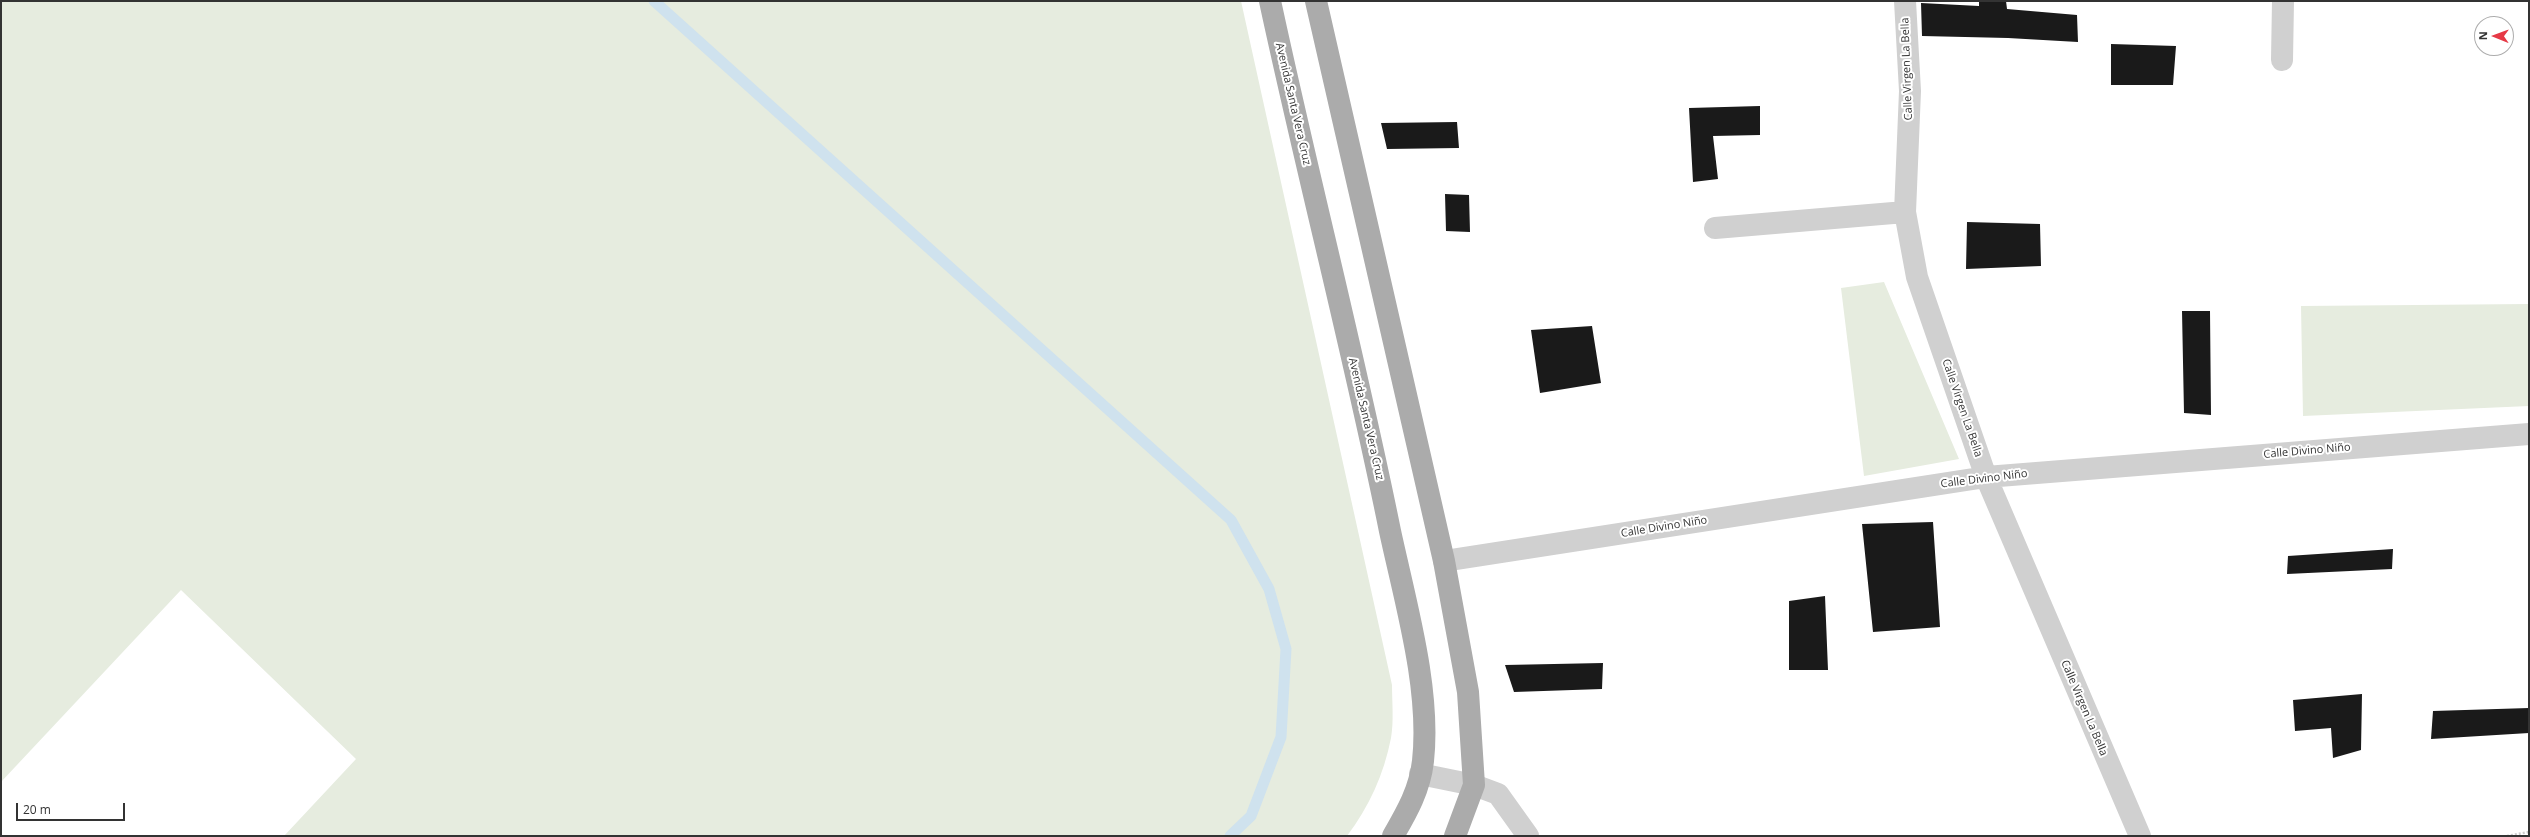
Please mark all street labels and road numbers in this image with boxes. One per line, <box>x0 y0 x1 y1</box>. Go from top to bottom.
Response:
street label: Calle Virgen La Bella <box>1899 17 1915 121</box>
street label: Avenida Santa Vera Cruz <box>1272 42 1314 166</box>
street label: Avenida Santa Vera Cruz <box>1345 357 1387 481</box>
street label: Calle Virgen La Bella <box>1939 357 1985 459</box>
street label: Calle Divino Niño <box>2263 441 2351 461</box>
street label: Calle Divino Niño <box>1940 467 2028 491</box>
street label: Calle Divino Niño <box>1620 514 1708 540</box>
street label: Calle Virgen La Bella <box>2058 658 2110 758</box>

